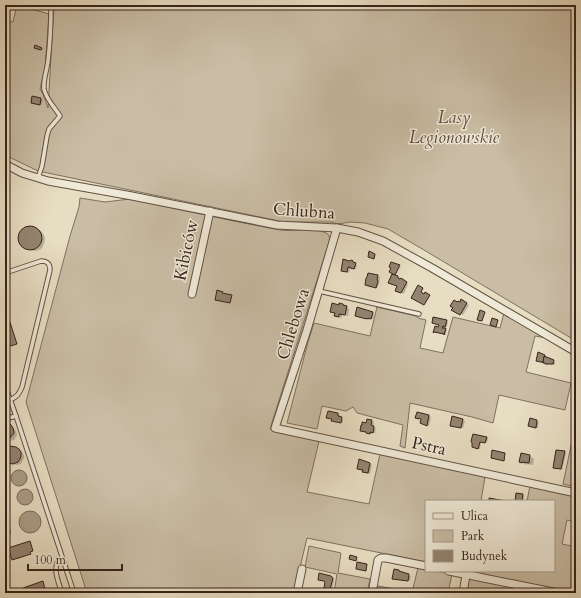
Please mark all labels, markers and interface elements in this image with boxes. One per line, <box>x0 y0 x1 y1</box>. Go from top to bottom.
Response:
park label: Lasy Legionowskie <box>409 106 500 149</box>
street label: Chlubna <box>272 197 336 225</box>
street label: Kibiców <box>168 217 204 283</box>
street label: Chlebowa <box>271 285 315 363</box>
street label: Pstra <box>410 431 449 461</box>
legend <box>425 500 555 572</box>
text: Ulica <box>461 508 489 524</box>
text: Park <box>461 528 485 544</box>
scale bar <box>28 546 122 572</box>
text: Budynek <box>461 548 508 564</box>
text: 100 m <box>34 552 67 568</box>

